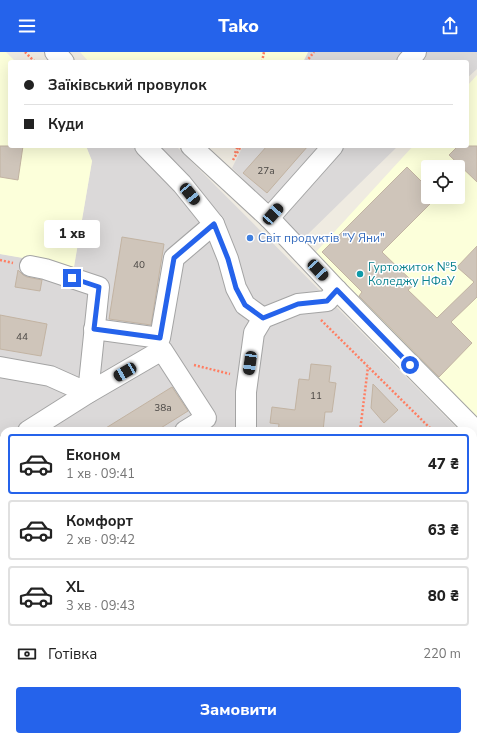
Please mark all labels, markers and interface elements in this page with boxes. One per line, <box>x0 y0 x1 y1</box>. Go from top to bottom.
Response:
text: Tako <box>218 14 259 38</box>
icon: menu <box>16 15 38 37</box>
icon: share <box>439 15 461 37</box>
text: Заїківський провулок <box>48 75 207 95</box>
text: Куди <box>48 114 84 134</box>
map controls <box>421 160 465 204</box>
button: locate <box>421 160 465 204</box>
house number: 27а <box>257 164 275 178</box>
car <box>178 181 202 207</box>
car <box>261 201 285 227</box>
callout: 1 хв <box>44 220 100 248</box>
text: 1 хв <box>59 225 85 243</box>
place label: Світ продуктів "У Яни" <box>258 230 385 246</box>
marker: Світ продуктів "У Яни" <box>245 233 255 243</box>
car <box>305 257 331 283</box>
house number: 40 <box>133 258 145 272</box>
place label: Гуртожиток №5 Коледжу НФаУ <box>368 259 457 289</box>
route end <box>63 269 81 287</box>
marker: Гуртожиток №5 Коледжу НФаУ <box>355 269 365 279</box>
house number: 44 <box>16 330 28 344</box>
car <box>242 350 258 376</box>
route start <box>401 356 419 374</box>
car <box>112 361 138 383</box>
house number: 11 <box>310 389 322 403</box>
house number: 38а <box>154 401 172 415</box>
text: Економ <box>66 445 120 465</box>
icon: car <box>18 446 54 482</box>
text: 47 ₴ <box>428 454 459 474</box>
text: 1 хв · 09:41 <box>66 465 135 483</box>
text: Комфорт <box>66 511 133 531</box>
icon: car <box>18 512 54 548</box>
text: 63 ₴ <box>428 520 459 540</box>
text: 2 хв · 09:42 <box>66 531 135 549</box>
text: XL <box>66 577 85 597</box>
icon: car <box>18 578 54 614</box>
text: 80 ₴ <box>428 586 459 606</box>
text: 3 хв · 09:43 <box>66 597 135 615</box>
icon: cash <box>16 643 38 665</box>
text: Готівка <box>48 644 97 664</box>
text: 220 m <box>423 645 461 663</box>
button: Замовити <box>16 687 461 733</box>

